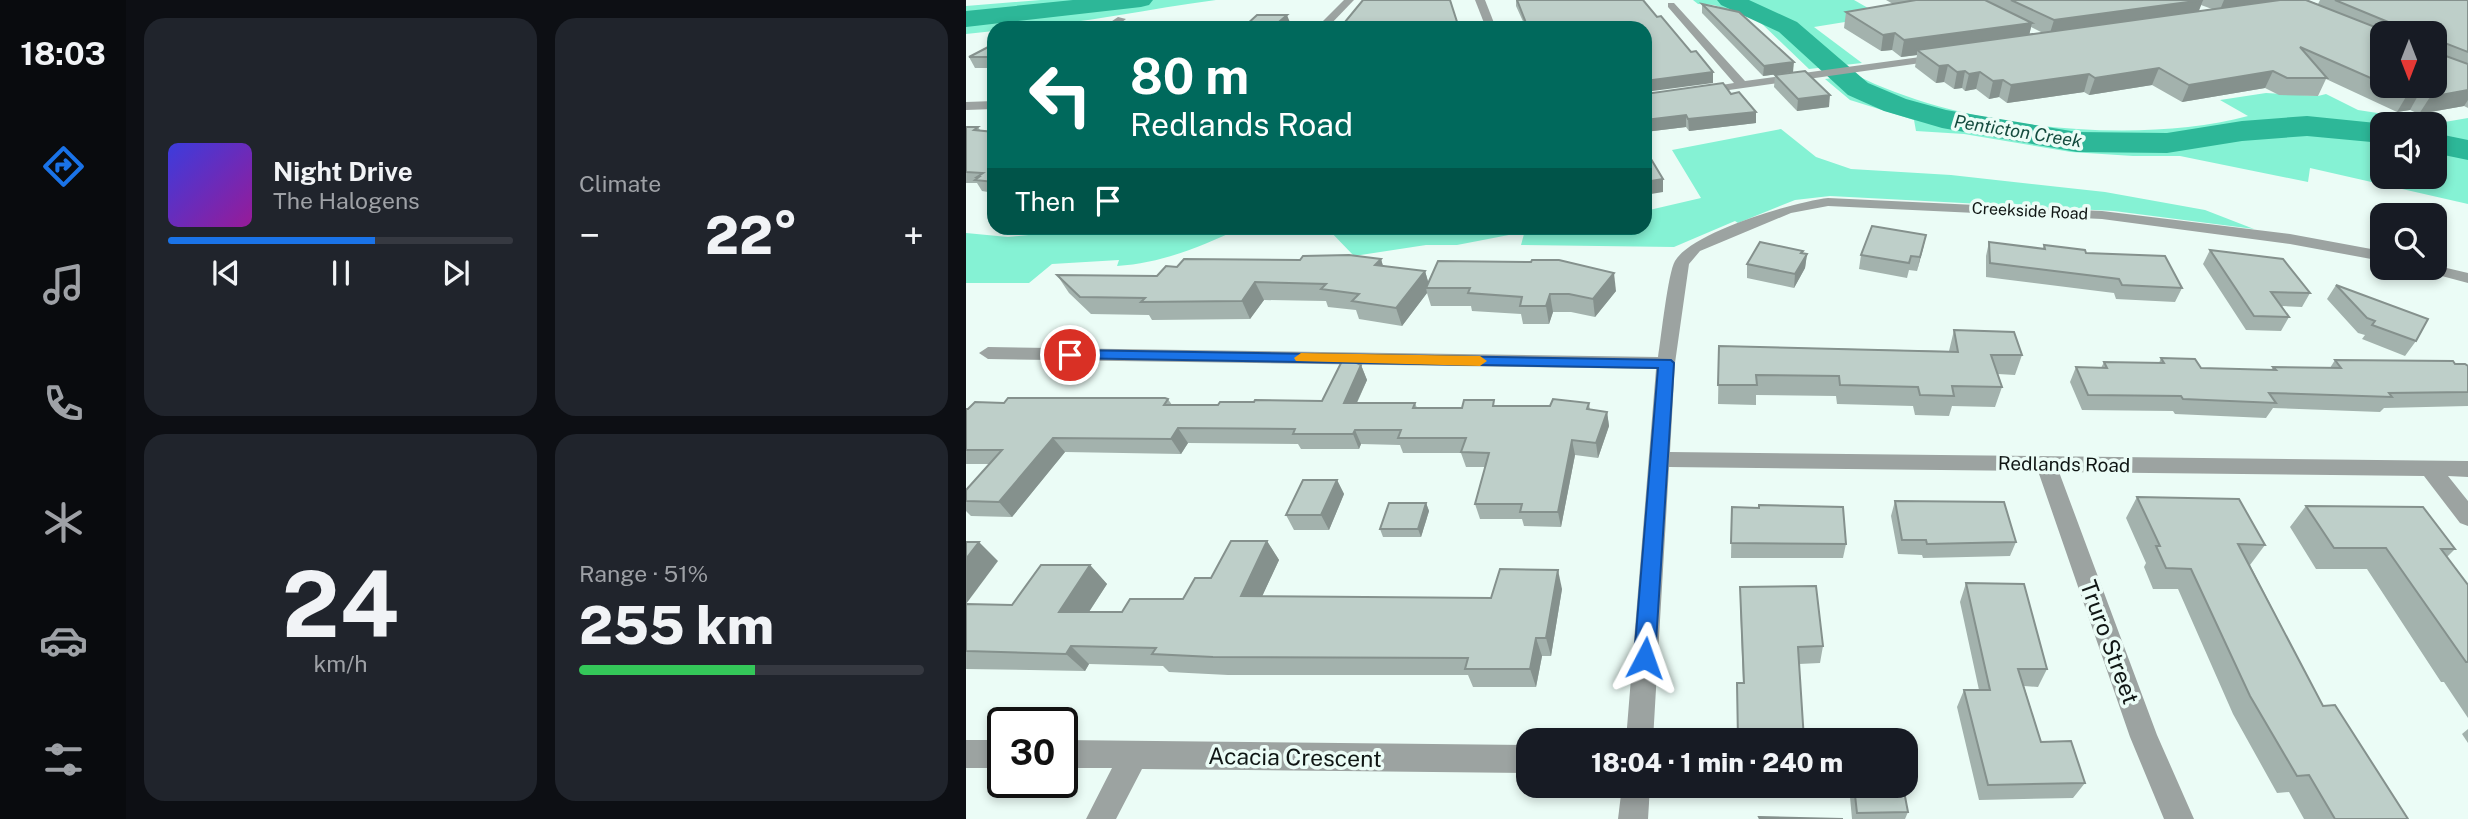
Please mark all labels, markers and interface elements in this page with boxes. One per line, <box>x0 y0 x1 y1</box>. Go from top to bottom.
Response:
north arrow <box>2370 21 2446 98</box>
map controls <box>2370 21 2447 280</box>
text: 18:03 <box>20 35 106 72</box>
text: 80 m <box>1130 47 1249 105</box>
icon: left <box>1015 49 1106 140</box>
text: Redlands Road <box>1130 106 1353 143</box>
water label: Penticton Creek <box>1953 111 2084 152</box>
button: sound <box>2370 112 2447 189</box>
icon: directions <box>39 142 88 191</box>
text: Night Drive <box>273 156 413 187</box>
text: Climate <box>579 170 661 197</box>
icon: arrive <box>1089 182 1127 220</box>
text: Then <box>1015 186 1075 217</box>
text: The Halogens <box>273 187 420 214</box>
street label: Creekside Road <box>1971 198 2089 224</box>
button: search <box>2370 203 2447 280</box>
text: 22° <box>705 205 798 266</box>
text: − <box>579 213 600 258</box>
text: + <box>903 213 924 258</box>
icon: previous <box>207 254 245 292</box>
icon: pause <box>322 254 360 292</box>
icon: next <box>437 254 475 292</box>
icon: music <box>39 260 88 309</box>
pin <box>1040 325 1100 385</box>
icon: arrive <box>1051 336 1089 374</box>
icon: phone <box>39 379 88 428</box>
street label: Redlands Road <box>1998 452 2130 476</box>
icon: climate <box>39 498 88 547</box>
text: 24 <box>282 551 399 657</box>
text: Range · 51% <box>579 560 708 587</box>
street label: Truro Street <box>2075 576 2145 708</box>
text: 255 km <box>579 595 774 656</box>
icon: car <box>39 616 88 665</box>
position arrow <box>1608 621 1682 695</box>
text: km/h <box>313 650 368 677</box>
speed limit sign: 30 <box>987 707 1078 798</box>
icon: filters <box>39 735 88 784</box>
street label: Acacia Crescent <box>1208 742 1382 772</box>
text: 18:04 · 1 min · 240 m <box>1591 747 1843 778</box>

